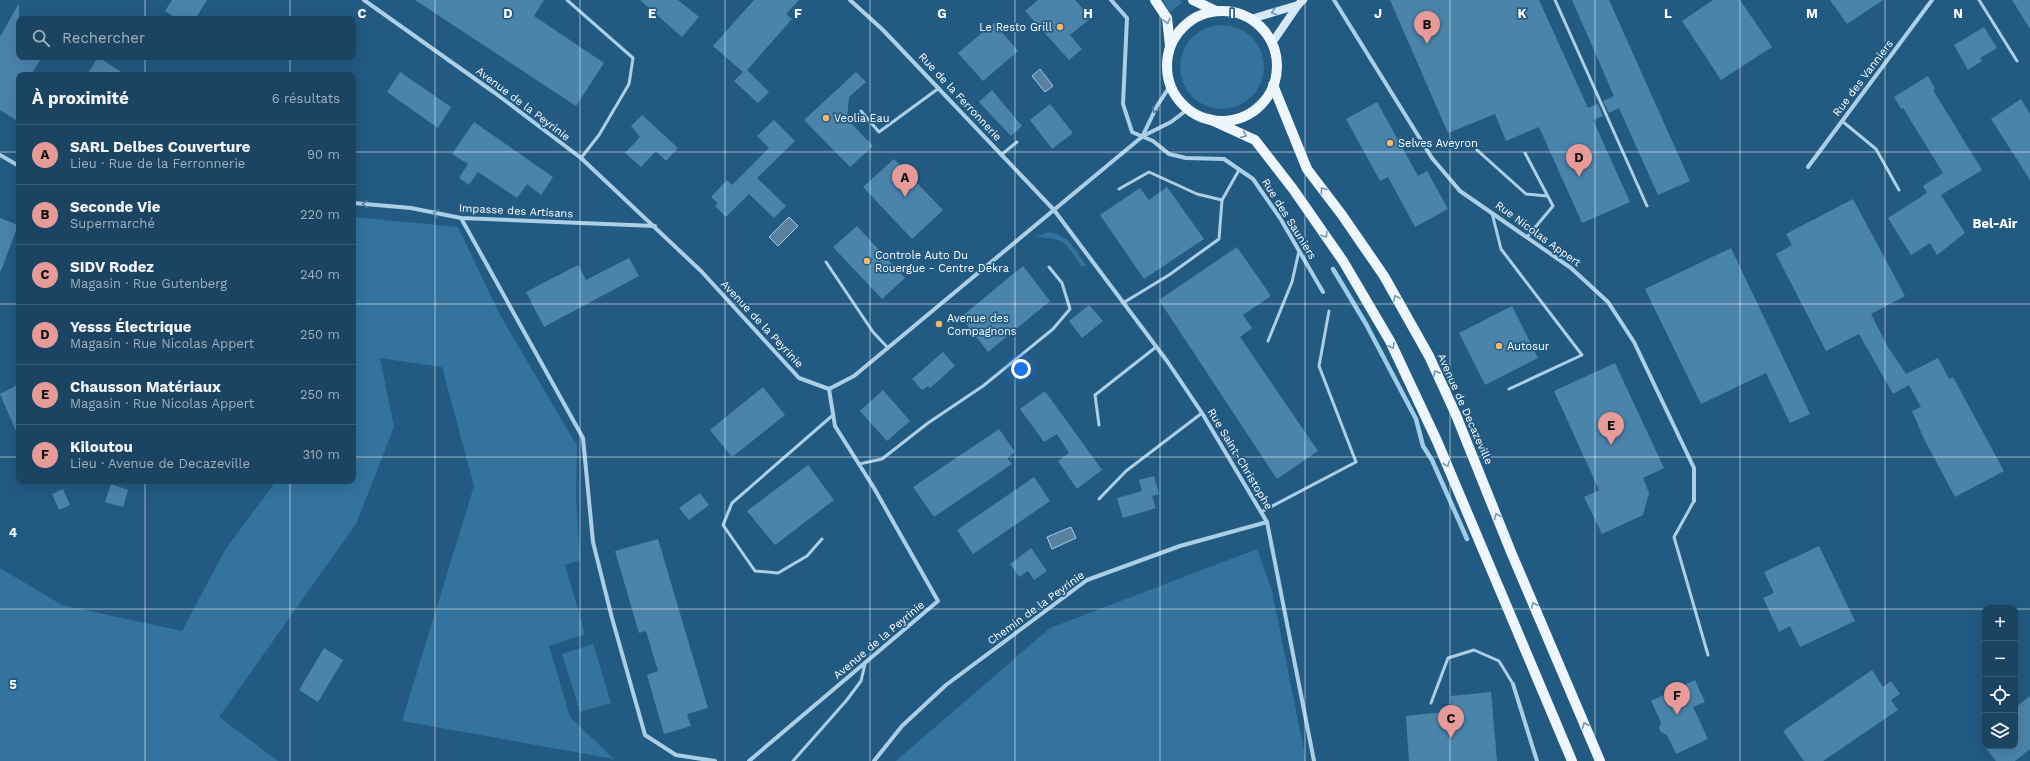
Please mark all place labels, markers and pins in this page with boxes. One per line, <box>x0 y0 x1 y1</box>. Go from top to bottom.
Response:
pin: B <box>1414 11 1440 44</box>
place label: Le Resto Grill <box>979 21 1053 34</box>
marker: Le Resto Grill <box>1055 22 1065 32</box>
place label: Veolia Eau <box>834 112 890 125</box>
marker: Veolia Eau <box>821 113 831 123</box>
place label: Selves Aveyron <box>1398 137 1478 150</box>
marker: Selves Aveyron <box>1385 138 1395 148</box>
pin: D <box>1566 144 1592 177</box>
pin: A <box>892 164 918 197</box>
place label: Controle Auto Du Rouergue - Centre Dekra <box>875 249 1009 275</box>
marker: Controle Auto Du Rouergue - Centre Dekra <box>862 256 872 266</box>
place label: Avenue des Compagnons <box>947 312 1017 338</box>
marker: Avenue des Compagnons <box>934 319 944 329</box>
place label: Autosur <box>1507 340 1550 353</box>
marker: Autosur <box>1494 341 1504 351</box>
pin: E <box>1598 412 1624 445</box>
pin: F <box>1664 682 1690 715</box>
pin: C <box>1438 705 1464 738</box>

